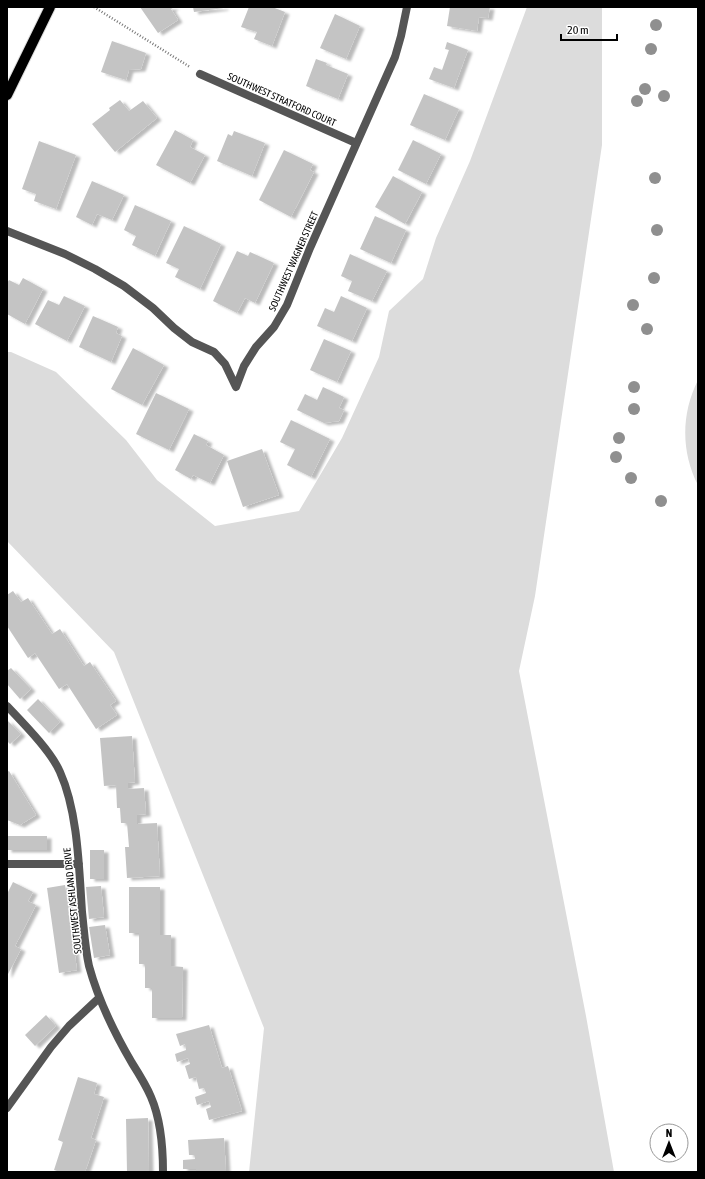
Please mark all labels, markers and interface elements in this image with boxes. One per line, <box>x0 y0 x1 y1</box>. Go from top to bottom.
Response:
scale bar <box>561 16 617 42</box>
text: 20 m <box>567 23 589 37</box>
street label: SOUTHWEST STRATFORD COURT <box>226 71 338 129</box>
street label: SOUTHWEST WAGNER STREET <box>266 209 321 313</box>
street label: SOUTHWEST ASHLAND DRIVE <box>61 847 84 954</box>
north arrow <box>649 1123 689 1163</box>
text: N <box>666 1127 672 1139</box>

